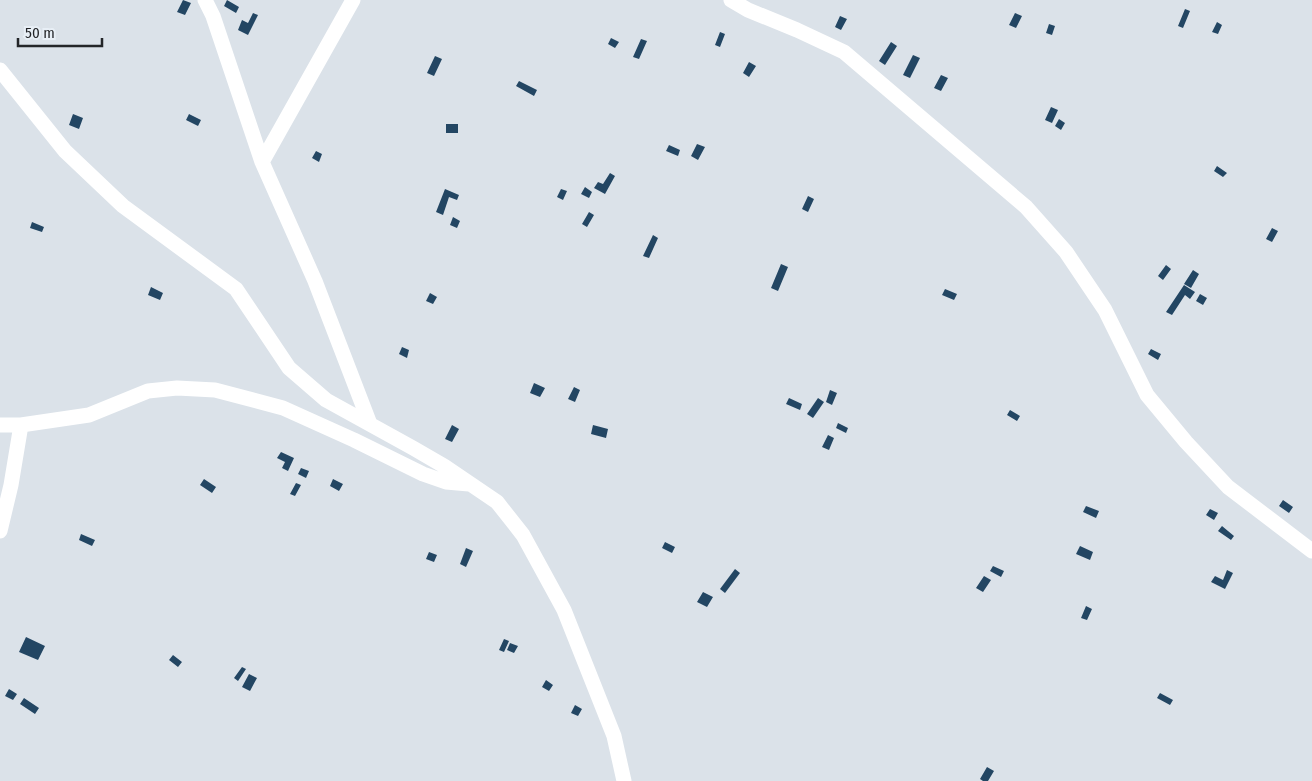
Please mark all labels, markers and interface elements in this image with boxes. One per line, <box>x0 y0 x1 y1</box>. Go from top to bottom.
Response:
scale bar <box>18 15 101 47</box>
text: 50 m <box>25 24 55 42</box>

